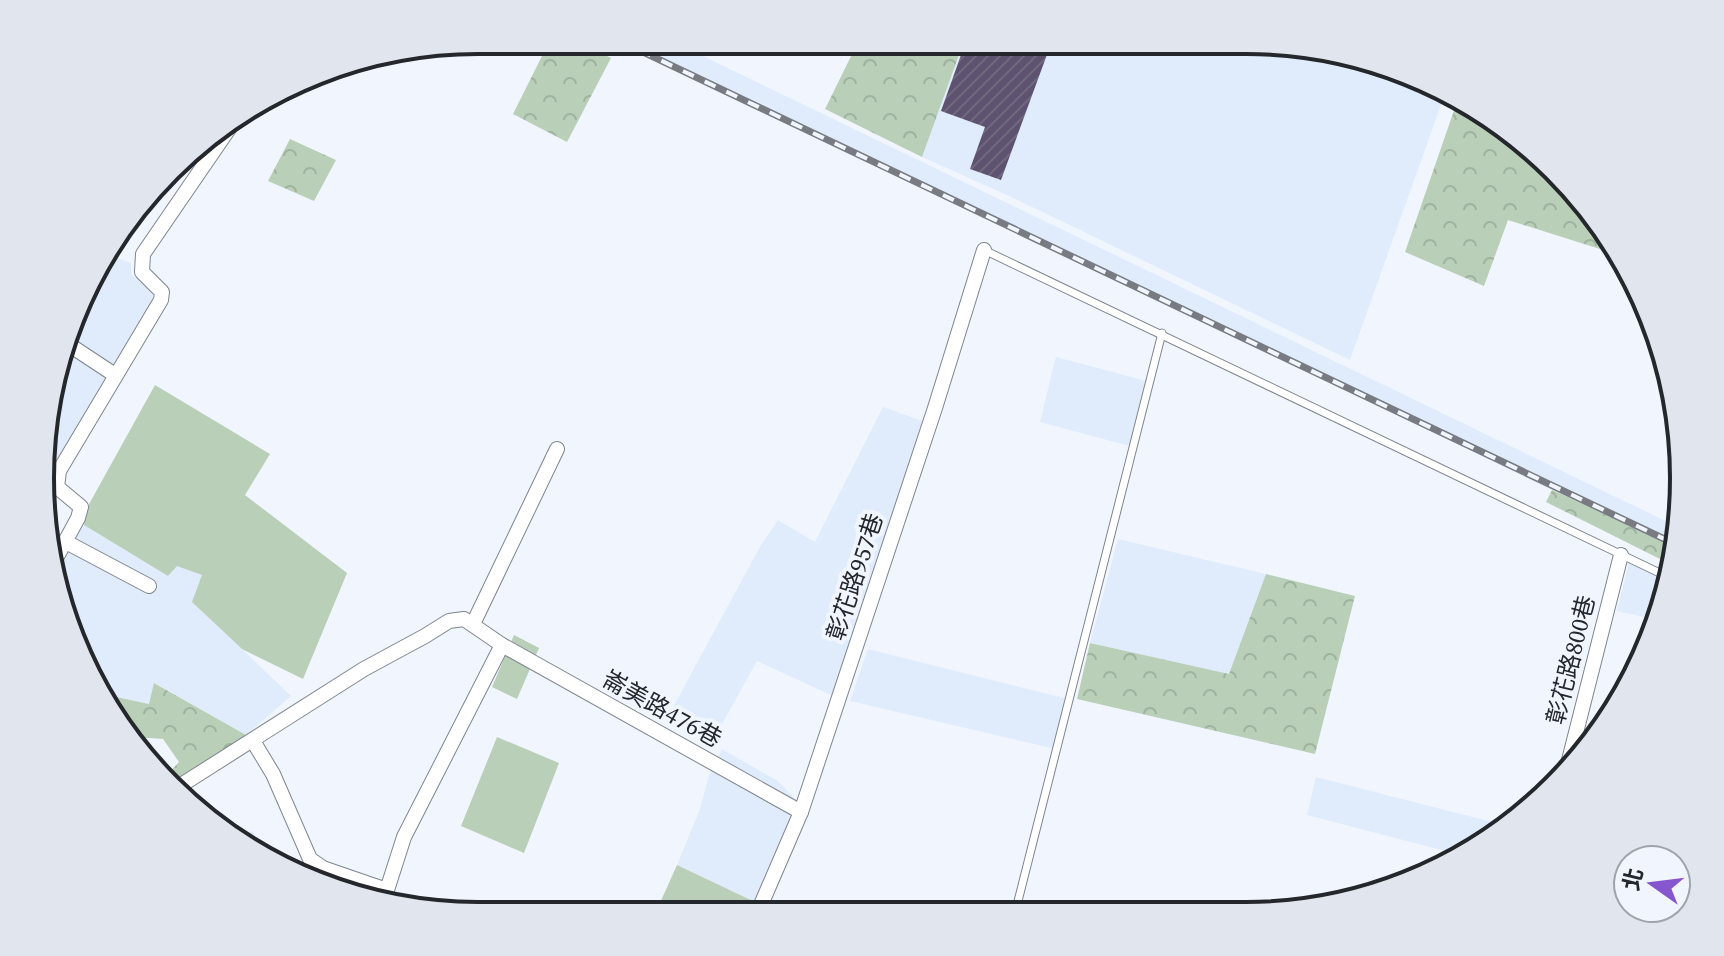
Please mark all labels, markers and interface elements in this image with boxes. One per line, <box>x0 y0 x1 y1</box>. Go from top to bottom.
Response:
street label: 彰花路957巷 <box>818 509 891 645</box>
street label: 彰花路800巷 <box>1539 592 1602 728</box>
street label: 崙美路476巷 <box>597 662 728 755</box>
north arrow <box>1612 844 1692 924</box>
text: 北 <box>1615 865 1650 893</box>

